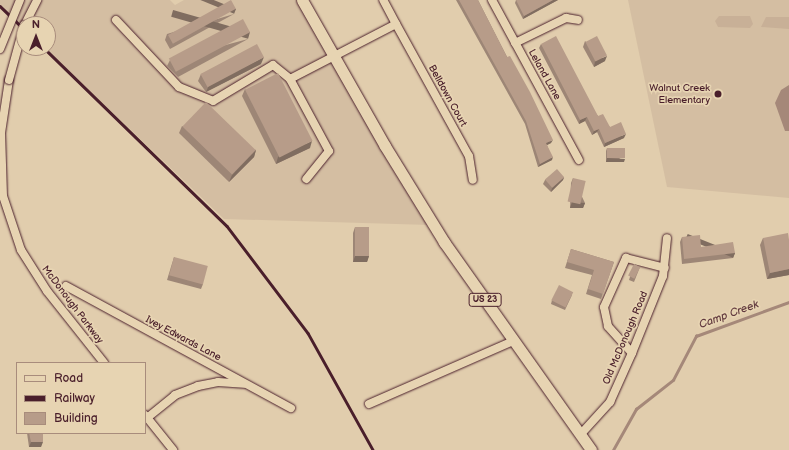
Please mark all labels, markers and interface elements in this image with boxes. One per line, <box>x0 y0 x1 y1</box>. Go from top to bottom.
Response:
north arrow <box>16 16 56 56</box>
text: N <box>32 18 40 31</box>
street label: Leland Lane <box>525 48 563 102</box>
street label: Belldown Court <box>425 63 469 129</box>
place label: Walnut Creek Elementary <box>649 82 710 106</box>
marker: Walnut Creek Elementary <box>713 89 723 99</box>
street label: McDonough Parkway <box>39 264 105 346</box>
street label: Old McDonough Road <box>601 290 651 386</box>
road number: US 23 <box>468 293 502 307</box>
water label: Camp Creek <box>697 298 761 332</box>
street label: Ivey Edwards Lane <box>143 314 223 364</box>
legend <box>16 362 146 434</box>
text: Road <box>54 371 83 386</box>
text: Railway <box>54 391 95 406</box>
text: Building <box>54 411 98 426</box>

